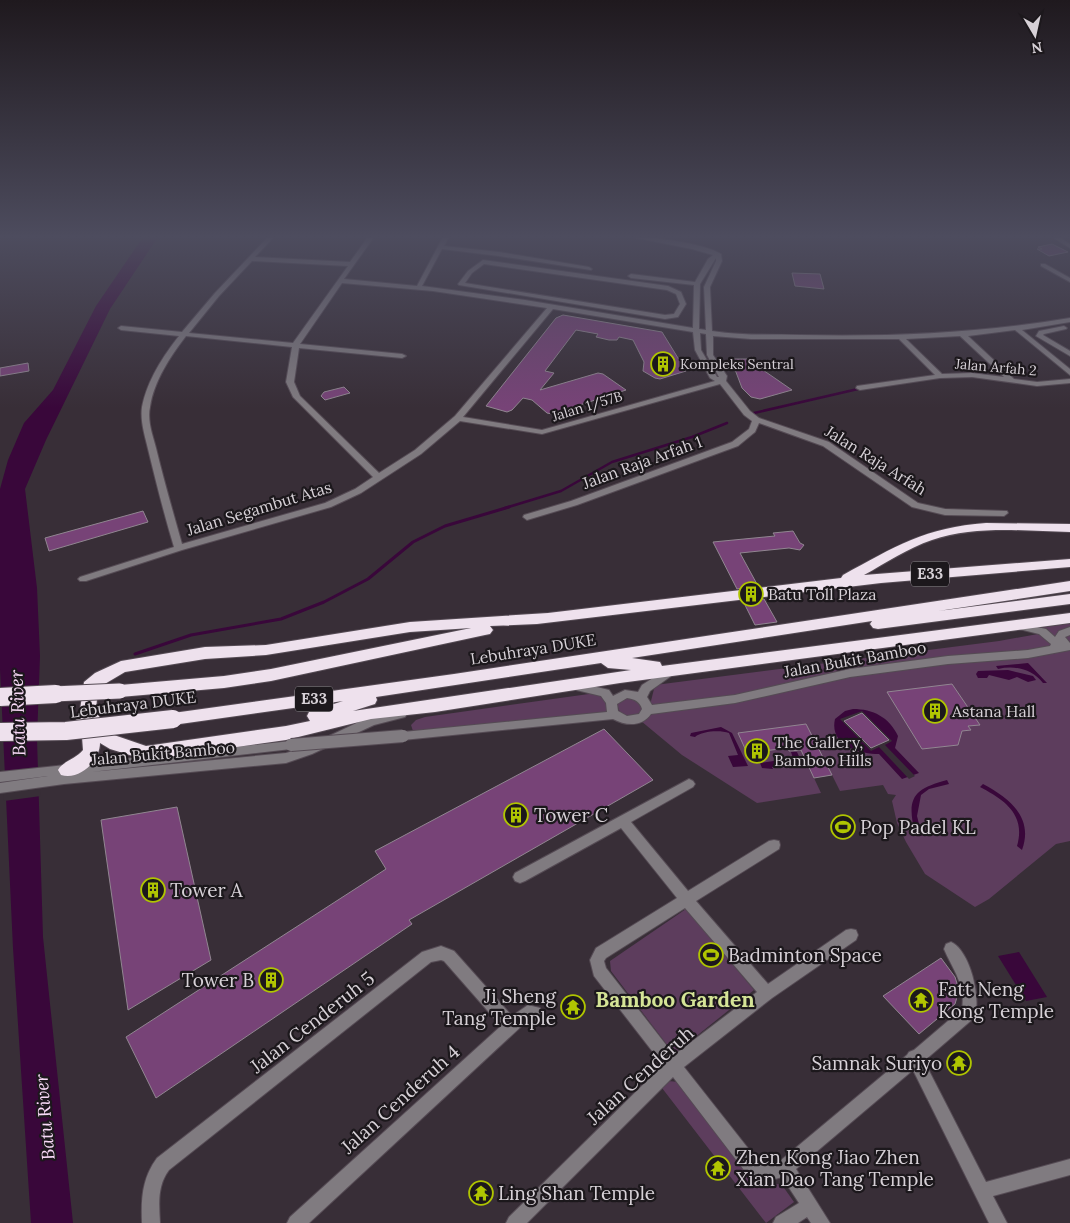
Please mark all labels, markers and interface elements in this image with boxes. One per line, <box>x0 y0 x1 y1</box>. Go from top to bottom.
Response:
north arrow <box>1010 10 1060 60</box>
text: N <box>1030 38 1044 58</box>
building icon: Kompleks Sentral <box>650 351 676 377</box>
street label: Jalan Arfah 2 <box>953 354 1038 380</box>
place label: Kompleks Sentral <box>680 355 794 373</box>
street label: Jalan 1/57B <box>549 387 625 426</box>
street label: Jalan Raja Arfah <box>821 420 931 499</box>
street label: Jalan Raja Arfah 1 <box>579 431 705 493</box>
street label: Jalan Segambut Atas <box>183 476 334 540</box>
road number: E33 <box>911 562 949 586</box>
building icon: Batu Toll Plaza <box>738 581 764 607</box>
place label: Batu Toll Plaza <box>768 584 876 604</box>
street label: Lebuhraya DUKE <box>469 629 597 669</box>
street label: Jalan Bukit Bamboo <box>781 637 928 682</box>
water label: Batu River <box>4 669 30 757</box>
street label: Lebuhraya DUKE <box>69 686 197 722</box>
road number: E33 <box>295 686 333 712</box>
building icon: Astana Hall <box>922 698 948 724</box>
place label: Astana Hall <box>951 701 1035 721</box>
place label: The Gallery, Bamboo Hills <box>774 732 872 770</box>
street label: Jalan Bukit Bamboo <box>89 737 236 769</box>
building icon: The Gallery, Bamboo Hills <box>744 738 770 764</box>
building icon: Tower C <box>503 802 529 828</box>
place label: Tower C <box>534 803 608 827</box>
sports icon: Pop Padel KL <box>830 814 856 840</box>
place label: Pop Padel KL <box>860 815 976 839</box>
building icon: Tower A <box>140 877 166 903</box>
place label: Tower A <box>170 878 244 902</box>
sports icon: Badminton Space <box>698 942 724 968</box>
place label: Badminton Space <box>728 943 882 967</box>
street label: Jalan Cenderuh 5 <box>244 966 379 1079</box>
building icon: Tower B <box>258 967 284 993</box>
place label: Tower B <box>182 968 254 992</box>
place label: Fatt Neng Kong Temple <box>938 977 1054 1023</box>
place label: Ji Sheng Tang Temple <box>442 984 556 1030</box>
district label: Bamboo Garden <box>595 986 755 1013</box>
temple icon: Fatt Neng Kong Temple <box>908 987 934 1013</box>
temple icon: Ji Sheng Tang Temple <box>560 994 586 1020</box>
street label: Jalan Cenderuh <box>581 1021 699 1130</box>
street label: Jalan Cenderuh 4 <box>335 1040 464 1159</box>
temple icon: Samnak Suriyo <box>946 1050 972 1076</box>
place label: Samnak Suriyo <box>811 1051 942 1075</box>
water label: Batu River <box>29 1072 60 1161</box>
place label: Zhen Kong Jiao Zhen Xian Dao Tang Temple <box>736 1145 934 1191</box>
temple icon: Zhen Kong Jiao Zhen Xian Dao Tang Temple <box>705 1155 731 1181</box>
temple icon: Ling Shan Temple <box>468 1180 494 1206</box>
place label: Ling Shan Temple <box>498 1181 655 1205</box>

